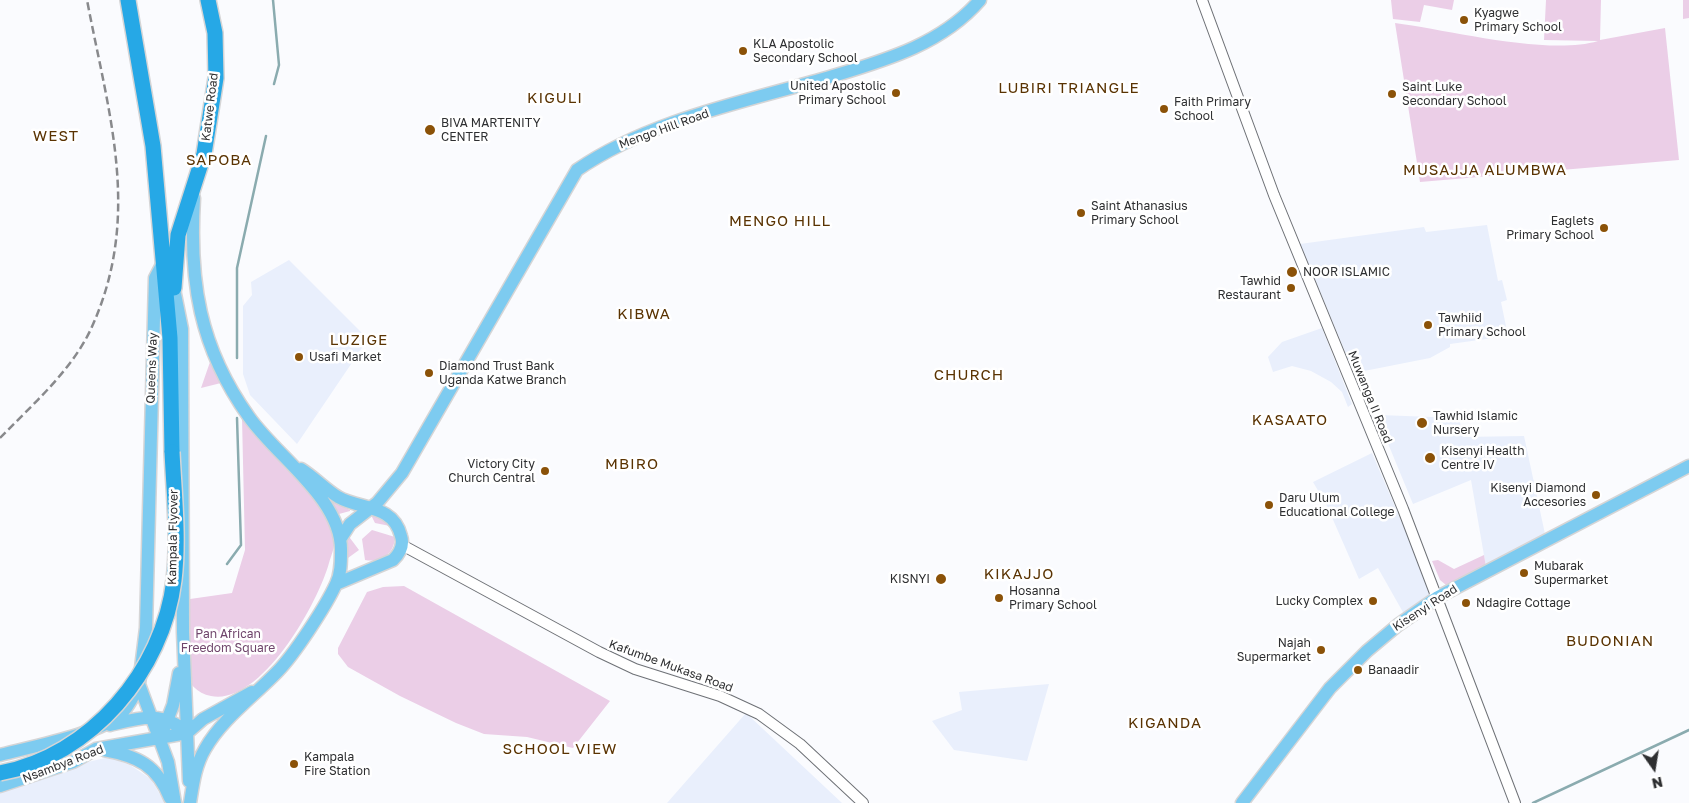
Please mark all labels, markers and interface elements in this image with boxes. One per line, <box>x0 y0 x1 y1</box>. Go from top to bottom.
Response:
place label: Kyagwe Primary School <box>1474 6 1562 34</box>
marker: Kyagwe Primary School <box>1458 14 1470 26</box>
place label: KLA Apostolic Secondary School <box>753 37 858 65</box>
marker: KLA Apostolic Secondary School <box>737 45 749 57</box>
street label: Katwe Road <box>199 72 221 142</box>
place label: United Apostolic Primary School <box>790 79 886 107</box>
district label: LUBIRI TRIANGLE <box>996 79 1142 97</box>
place label: Saint Luke Secondary School <box>1402 80 1507 108</box>
marker: United Apostolic Primary School <box>890 87 902 99</box>
marker: Saint Luke Secondary School <box>1386 88 1398 100</box>
district label: KIGULI <box>526 89 584 107</box>
place label: Faith Primary School <box>1174 95 1251 123</box>
marker: Faith Primary School <box>1158 103 1170 115</box>
street label: Mengo Hill Road <box>617 106 711 152</box>
place label: BIVA MARTENITY CENTER <box>441 116 540 144</box>
marker: BIVA MARTENITY CENTER <box>423 123 437 137</box>
district label: WEST <box>32 127 80 145</box>
district label: SAPOBA <box>185 151 253 169</box>
district label: MUSAJJA ALUMBWA <box>1401 161 1569 179</box>
place label: Saint Athanasius Primary School <box>1091 199 1188 227</box>
marker: Saint Athanasius Primary School <box>1075 207 1087 219</box>
district label: MENGO HILL <box>728 212 832 230</box>
place label: Eaglets Primary School <box>1506 214 1594 242</box>
marker: Eaglets Primary School <box>1598 222 1610 234</box>
marker: NOOR ISLAMIC <box>1285 265 1299 279</box>
place label: NOOR ISLAMIC <box>1303 265 1390 279</box>
place label: Tawhid Restaurant <box>1217 274 1281 302</box>
marker: Tawhid Restaurant <box>1285 282 1297 294</box>
district label: KIBWA <box>617 305 671 323</box>
place label: Tawhiid Primary School <box>1438 311 1526 339</box>
marker: Tawhiid Primary School <box>1422 319 1434 331</box>
district label: LUZIGE <box>329 331 389 349</box>
street label: Queens Way <box>144 332 160 404</box>
street label: Muwanga II Road <box>1345 349 1395 445</box>
place label: Usafi Market <box>309 350 382 364</box>
marker: Usafi Market <box>293 351 305 363</box>
place label: Diamond Trust Bank Uganda Katwe Branch <box>439 359 566 387</box>
district label: CHURCH <box>933 366 1005 384</box>
marker: Diamond Trust Bank Uganda Katwe Branch <box>423 367 435 379</box>
place label: Tawhid Islamic Nursery <box>1433 409 1518 437</box>
district label: KASAATO <box>1251 411 1329 429</box>
marker: Tawhid Islamic Nursery <box>1415 416 1429 430</box>
place label: Kisenyi Health Centre IV <box>1441 444 1525 472</box>
marker: Kisenyi Health Centre IV <box>1423 451 1437 465</box>
district label: MBIRO <box>604 455 660 473</box>
place label: Victory City Church Central <box>448 457 535 485</box>
marker: Victory City Church Central <box>539 465 551 477</box>
place label: Kisenyi Diamond Accesories <box>1490 481 1586 509</box>
street label: Kampala Flyover <box>165 489 181 585</box>
marker: Kisenyi Diamond Accesories <box>1590 489 1602 501</box>
place label: Daru Ulum Educational College <box>1279 491 1394 519</box>
marker: Daru Ulum Educational College <box>1263 499 1275 511</box>
place label: Mubarak Supermarket <box>1534 559 1608 587</box>
district label: KIKAJJO <box>983 565 1055 583</box>
marker: Mubarak Supermarket <box>1518 567 1530 579</box>
place label: KISNYI <box>890 572 930 586</box>
marker: KISNYI <box>934 572 948 586</box>
street label: Kisenyi Road <box>1390 582 1460 634</box>
place label: Hosanna Primary School <box>1009 584 1097 612</box>
marker: Hosanna Primary School <box>993 592 1005 604</box>
place label: Lucky Complex <box>1276 594 1363 608</box>
marker: Lucky Complex <box>1367 595 1379 607</box>
place label: Ndagire Cottage <box>1476 596 1570 610</box>
marker: Ndagire Cottage <box>1460 597 1472 609</box>
park label: Pan African Freedom Square <box>181 627 275 655</box>
district label: BUDONIAN <box>1565 632 1655 650</box>
place label: Najah Supermarket <box>1237 636 1311 664</box>
street label: Kafumbe Mukasa Road <box>607 637 735 695</box>
marker: Najah Supermarket <box>1315 644 1327 656</box>
place label: Banaadir <box>1368 663 1419 677</box>
marker: Banaadir <box>1352 664 1364 676</box>
district label: KIGANDA <box>1127 714 1203 732</box>
district label: SCHOOL VIEW <box>501 740 619 758</box>
street label: Nsambya Road <box>20 742 106 786</box>
north arrow <box>1629 743 1679 793</box>
place label: Kampala Fire Station <box>304 750 370 778</box>
marker: Kampala Fire Station <box>288 758 300 770</box>
text: N <box>1650 774 1665 793</box>

